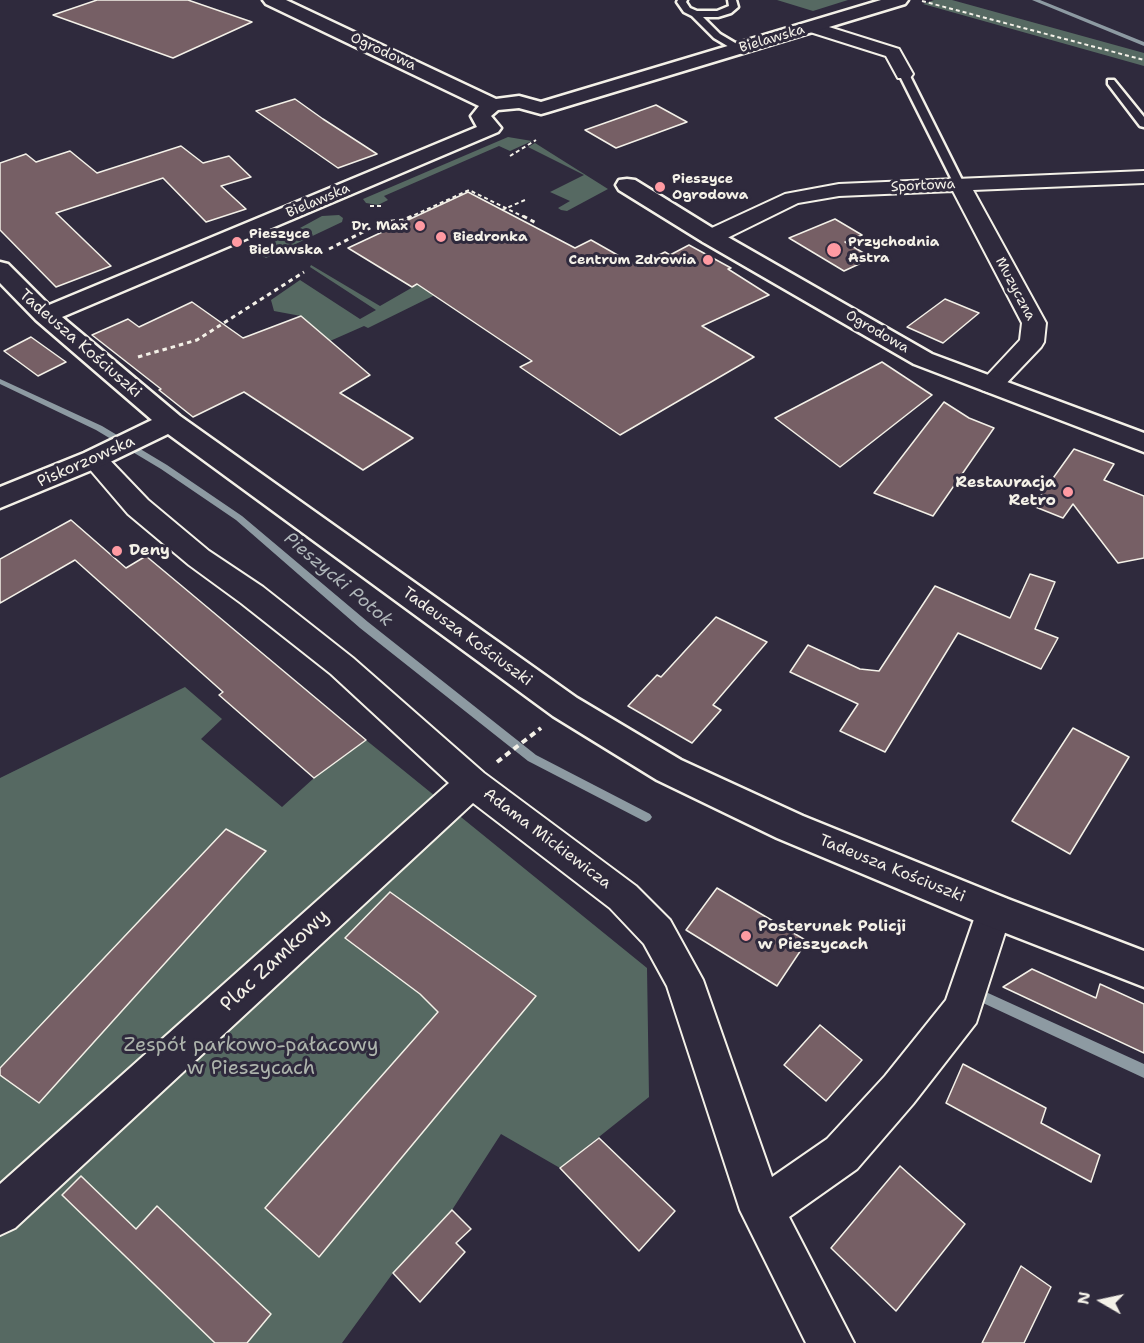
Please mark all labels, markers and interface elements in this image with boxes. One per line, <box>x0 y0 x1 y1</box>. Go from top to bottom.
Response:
street label: Bielawska <box>737 21 807 57</box>
street label: Ogrodowa <box>347 29 419 75</box>
place label: Pieszyce Ogrodowa <box>672 171 748 204</box>
street label: Sportowa <box>890 176 956 196</box>
street label: Bielawska <box>284 180 352 222</box>
marker: Pieszyce Ogrodowa <box>653 180 667 194</box>
place label: Dr. Max <box>351 218 408 234</box>
marker: Dr. Max <box>413 219 427 233</box>
place label: Pieszyce Bielawska <box>249 226 323 258</box>
place label: Biedronka <box>453 229 528 245</box>
marker: Biedronka <box>434 230 448 244</box>
place label: Przychodnia Astra <box>848 234 939 266</box>
marker: Pieszyce Bielawska <box>230 235 244 249</box>
marker: Przychodnia Astra <box>825 241 843 259</box>
place label: Centrum Zdrowia <box>569 252 696 268</box>
marker: Centrum Zdrowia <box>701 253 715 267</box>
street label: Muzyczna <box>991 254 1039 324</box>
street label: Tadeusza Kościuszki <box>15 286 145 402</box>
street label: Ogrodowa <box>842 307 912 357</box>
street label: Piskorzowska <box>34 432 138 492</box>
place label: Restauracja Retro <box>955 473 1056 511</box>
marker: Restauracja Retro <box>1061 485 1075 499</box>
water label: Pieszycki Potok <box>279 528 397 632</box>
place label: Deny <box>129 541 170 561</box>
marker: Deny <box>110 544 124 558</box>
street label: Tadeusza Kościuszki <box>398 583 536 691</box>
street label: Adama Mickiewicza <box>479 785 615 893</box>
street label: Tadeusza Kościuszki <box>816 831 968 907</box>
street label: Plac Zamkowy <box>216 905 334 1017</box>
place label: Posterunek Policji w Pieszycach <box>758 917 906 955</box>
marker: Posterunek Policji w Pieszycach <box>739 929 753 943</box>
park label: Zespół parkowo-pałacowy w Pieszycach <box>123 1034 379 1081</box>
north arrow <box>1072 1271 1132 1331</box>
text: N <box>1072 1290 1095 1306</box>

